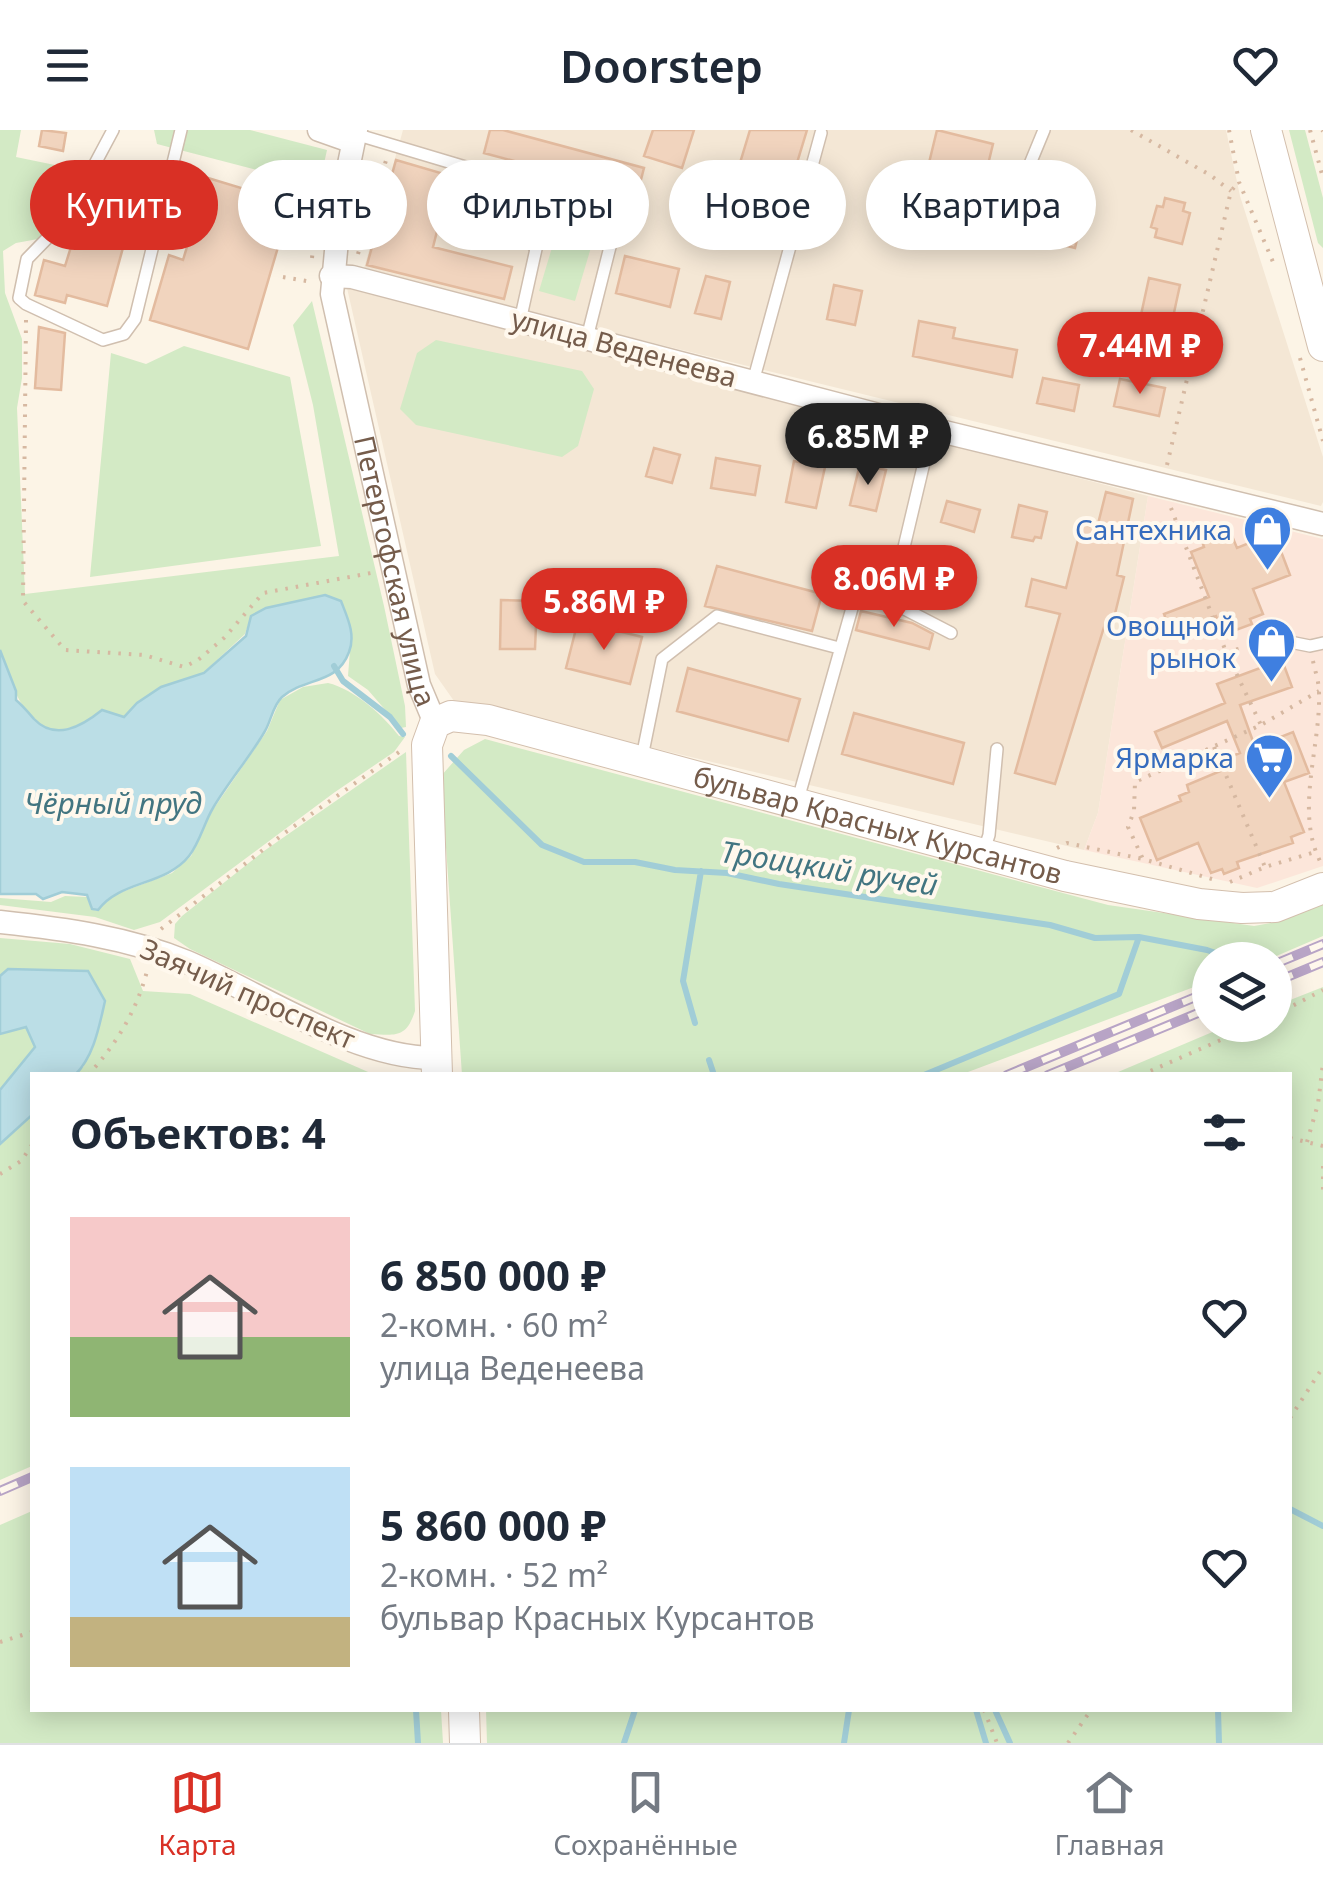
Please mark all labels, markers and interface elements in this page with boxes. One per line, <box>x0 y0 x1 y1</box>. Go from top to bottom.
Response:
text: Doorstep <box>560 35 763 96</box>
icon: menu <box>40 38 95 93</box>
icon: heart <box>1228 38 1283 93</box>
chip: Купить <box>30 160 218 250</box>
chip: Снять <box>238 160 407 250</box>
chip: Фильтры <box>427 160 649 250</box>
chip: Новое <box>669 160 846 250</box>
chip: Квартира <box>866 160 1096 250</box>
street label: улица Веденеева <box>507 299 741 395</box>
pin: 7.44M ₽ <box>1048 312 1232 397</box>
text: 7.44M ₽ <box>1079 323 1201 366</box>
pin: 6.85M ₽ <box>776 403 960 488</box>
text: 6.85M ₽ <box>807 414 929 457</box>
street label: Петергофская улица <box>346 432 446 712</box>
shop icon: Сантехника <box>1241 504 1293 572</box>
place label: Сантехника <box>1075 510 1232 548</box>
pin: 8.06M ₽ <box>802 545 986 630</box>
text: 8.06M ₽ <box>833 556 955 599</box>
pin: 5.86M ₽ <box>512 568 696 653</box>
text: 5.86M ₽ <box>543 579 665 622</box>
place label: Овощной рынок <box>1106 606 1236 676</box>
shop icon: Овощной рынок <box>1245 616 1297 684</box>
supermarket icon: Ярмарка <box>1243 732 1295 800</box>
place label: Ярмарка <box>1115 738 1234 776</box>
street label: бульвар Красных Курсантов <box>689 756 1067 892</box>
water label: Чёрный пруд <box>24 782 202 823</box>
water label: Троицкий ручей <box>718 830 941 905</box>
street label: Заячий проспект <box>135 929 362 1057</box>
map controls <box>1192 942 1292 1042</box>
button: layers <box>1192 942 1292 1042</box>
text: Объектов: 4 <box>70 1104 326 1161</box>
icon: filters <box>1197 1105 1252 1160</box>
text: 6 850 000 ₽ <box>380 1246 606 1303</box>
icon: home <box>150 1257 270 1377</box>
icon: heart <box>1197 1290 1252 1345</box>
text: 2-комн. · 60 m² <box>380 1303 608 1346</box>
text: улица Веденеева <box>380 1346 645 1389</box>
text: 5 860 000 ₽ <box>380 1496 606 1553</box>
icon: home <box>150 1507 270 1627</box>
icon: heart <box>1197 1540 1252 1595</box>
text: 2-комн. · 52 m² <box>380 1553 608 1596</box>
text: бульвар Красных Курсантов <box>380 1596 815 1639</box>
tab: Карта <box>158 1765 236 1863</box>
tab: Сохранённые <box>553 1765 738 1863</box>
tab: Главная <box>1055 1765 1165 1863</box>

